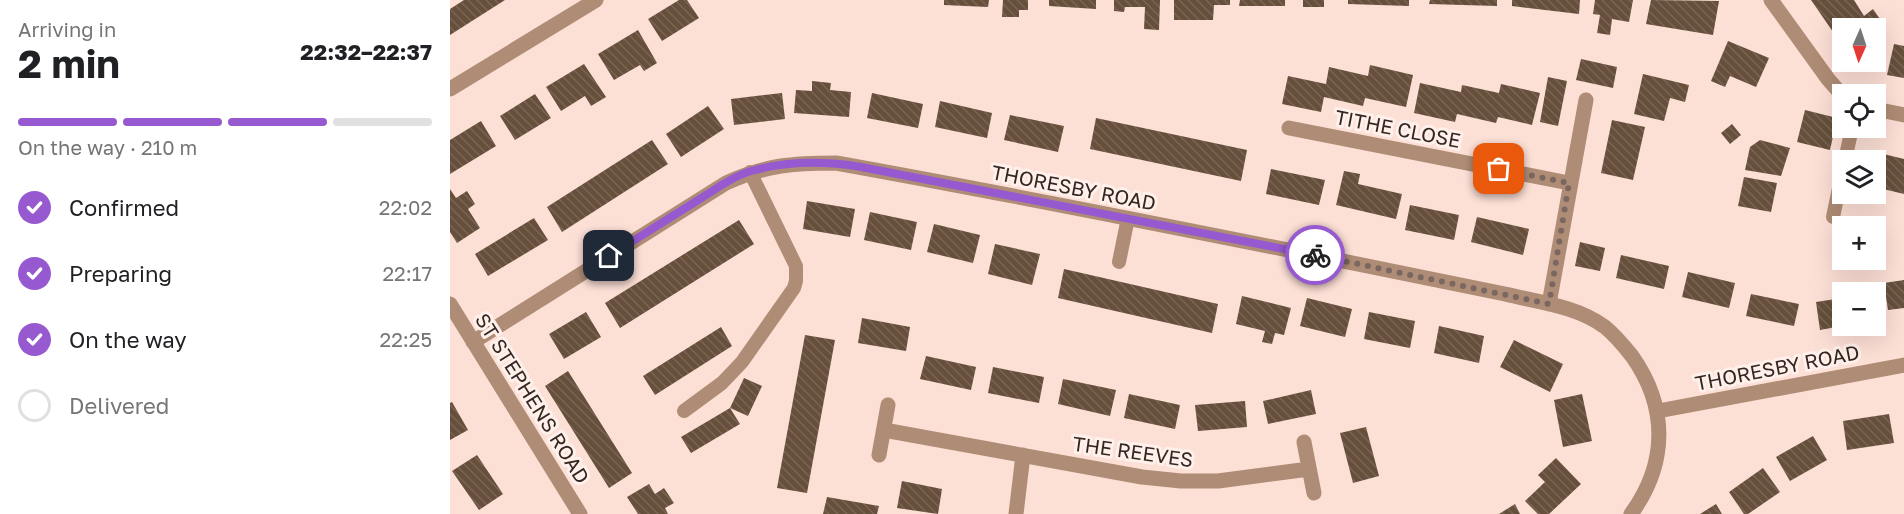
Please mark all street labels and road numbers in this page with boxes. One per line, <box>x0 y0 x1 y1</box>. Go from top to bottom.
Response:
street label: TITHE CLOSE <box>1333 104 1463 152</box>
street label: THORESBY ROAD <box>990 159 1158 215</box>
street label: ST STEPHENS ROAD <box>471 308 595 488</box>
street label: THORESBY ROAD <box>1693 339 1861 395</box>
street label: THE REEVES <box>1071 431 1195 471</box>

